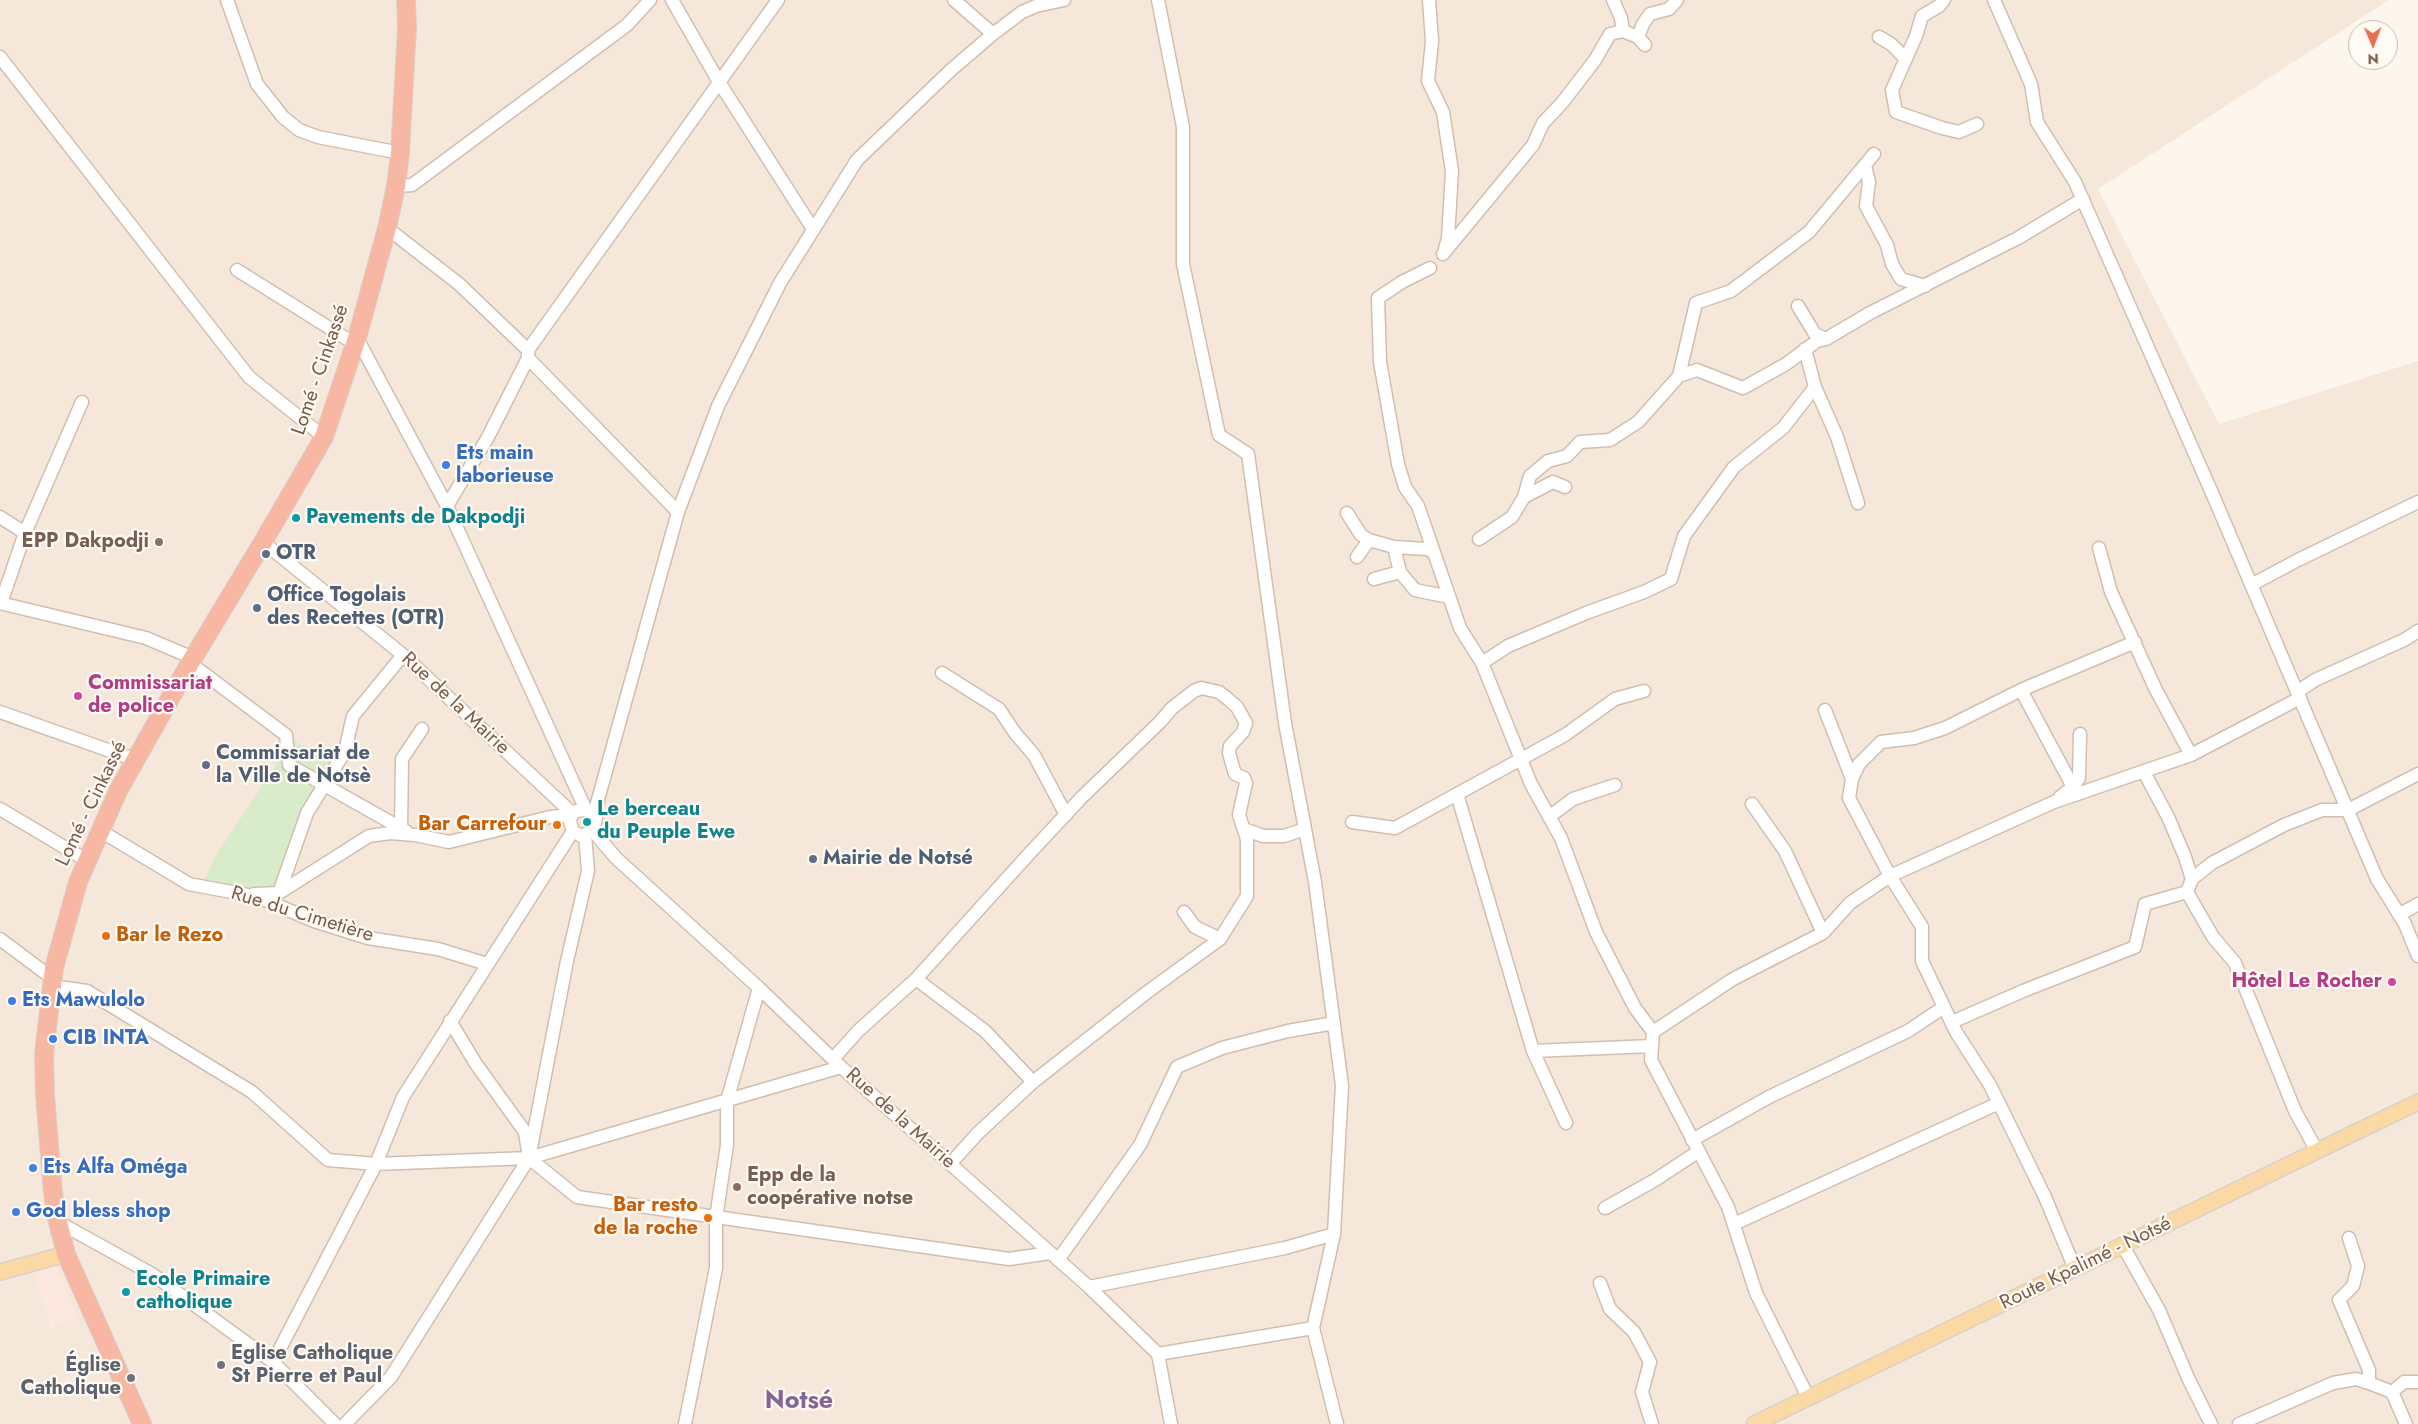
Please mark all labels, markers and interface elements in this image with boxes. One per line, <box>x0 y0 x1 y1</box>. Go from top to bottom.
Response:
north arrow <box>2348 20 2398 70</box>
text: N <box>2368 49 2379 69</box>
street label: Lomé - Cinkassé <box>287 302 355 438</box>
place label: Ets main laborieuse <box>456 442 554 489</box>
marker: Ets main laborieuse <box>440 459 452 471</box>
place label: Pavements de Dakpodji <box>306 506 525 530</box>
marker: Pavements de Dakpodji <box>290 512 302 524</box>
place label: EPP Dakpodji <box>22 530 149 554</box>
marker: EPP Dakpodji <box>153 536 165 548</box>
place label: OTR <box>276 542 316 566</box>
marker: OTR <box>260 548 272 560</box>
place label: Office Togolais des Recettes (OTR) <box>267 584 445 631</box>
marker: Office Togolais des Recettes (OTR) <box>251 602 263 614</box>
street label: Rue de la Mairie <box>396 648 514 760</box>
place label: Commissariat de police <box>88 672 212 719</box>
marker: Commissariat de police <box>72 690 84 702</box>
street label: Lomé - Cinkassé <box>51 738 133 870</box>
place label: Commissariat de la Ville de Notsè <box>216 742 371 789</box>
marker: Commissariat de la Ville de Notsè <box>200 759 212 771</box>
place label: Le berceau du Peuple Ewe <box>597 798 735 845</box>
place label: Bar Carrefour <box>418 813 547 837</box>
marker: Le berceau du Peuple Ewe <box>581 816 593 828</box>
marker: Bar Carrefour <box>551 819 563 831</box>
place label: Mairie de Notsé <box>823 847 973 871</box>
marker: Mairie de Notsé <box>807 853 819 865</box>
street label: Rue du Cimetière <box>228 882 376 948</box>
place label: Bar le Rezo <box>116 924 223 948</box>
marker: Bar le Rezo <box>100 930 112 942</box>
place label: Hôtel Le Rocher <box>2232 970 2382 994</box>
marker: Hôtel Le Rocher <box>2386 976 2398 988</box>
place label: Ets Mawulolo <box>22 989 145 1013</box>
marker: Ets Mawulolo <box>6 995 18 1007</box>
place label: CIB INTA <box>63 1027 149 1051</box>
marker: CIB INTA <box>47 1033 59 1045</box>
street label: Rue de la Mairie <box>840 1063 960 1175</box>
place label: Ets Alfa Oméga <box>43 1156 188 1180</box>
marker: Ets Alfa Oméga <box>27 1162 39 1174</box>
place label: Epp de la coopérative notse <box>747 1164 913 1211</box>
marker: Epp de la coopérative notse <box>731 1181 743 1193</box>
place label: Bar resto de la roche <box>594 1194 698 1241</box>
place label: God bless shop <box>26 1200 170 1224</box>
marker: God bless shop <box>10 1206 22 1218</box>
marker: Bar resto de la roche <box>702 1212 714 1224</box>
street label: Route Kpalimé - Notsé <box>1996 1212 2176 1316</box>
place label: Ecole Primaire catholique <box>136 1268 270 1315</box>
marker: Ecole Primaire catholique <box>120 1286 132 1298</box>
place label: Eglise Catholique St Pierre et Paul <box>231 1342 393 1389</box>
place label: Église Catholique <box>20 1354 121 1401</box>
marker: Eglise Catholique St Pierre et Paul <box>215 1359 227 1371</box>
marker: Église Catholique <box>125 1372 137 1384</box>
district label: Notsé <box>765 1387 833 1417</box>

